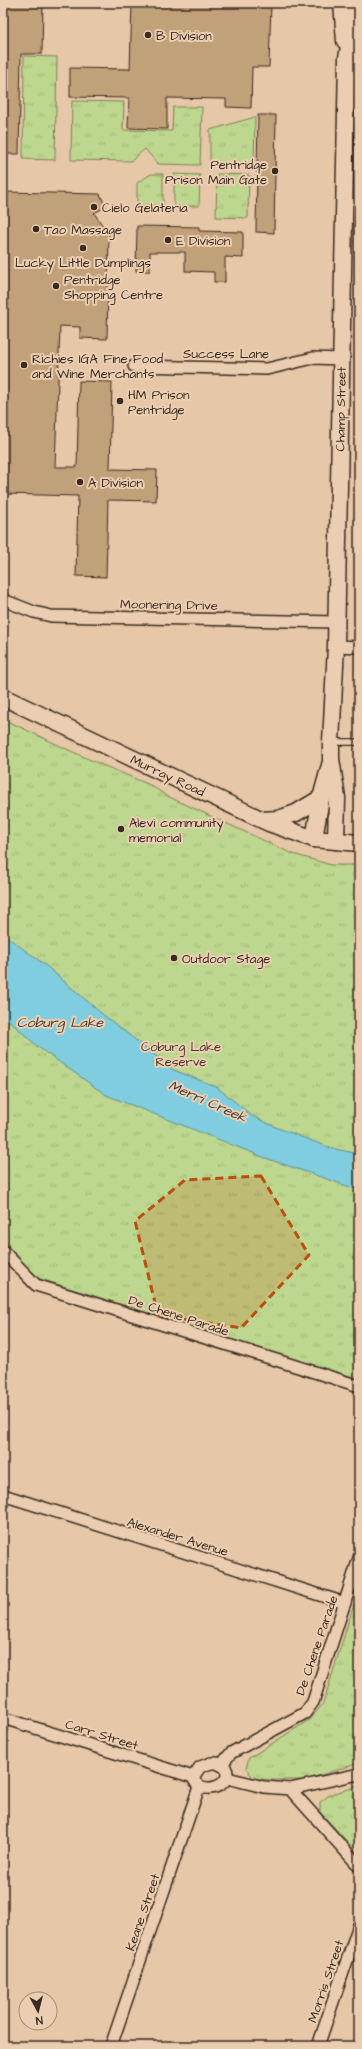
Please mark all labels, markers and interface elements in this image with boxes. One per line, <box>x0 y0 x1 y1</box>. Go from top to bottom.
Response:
place label: B Division <box>156 27 212 45</box>
marker: B Division <box>143 30 153 40</box>
place label: Pentridge Prison Main Gate <box>165 156 267 189</box>
marker: Pentridge Prison Main Gate <box>270 166 280 176</box>
place label: Cielo Gelateria <box>102 199 188 217</box>
marker: Cielo Gelateria <box>89 202 99 212</box>
place label: Tao Massage <box>44 221 122 240</box>
marker: Tao Massage <box>31 224 41 234</box>
place label: E Division <box>176 232 231 250</box>
marker: E Division <box>163 235 173 245</box>
marker: Lucky Little Dumplings <box>78 243 88 253</box>
place label: Lucky Little Dumplings <box>15 254 151 273</box>
place label: Pentridge Shopping Centre <box>64 271 163 305</box>
marker: Pentridge Shopping Centre <box>51 281 61 291</box>
street label: Success Lane <box>183 345 269 363</box>
place label: Richies IGA Fine Food and Wine Merchants <box>32 350 163 383</box>
marker: Richies IGA Fine Food and Wine Merchants <box>19 360 29 370</box>
street label: Champ Street <box>331 366 351 452</box>
place label: HM Prison Pentridge <box>128 386 190 420</box>
marker: HM Prison Pentridge <box>115 396 125 406</box>
place label: A Division <box>88 474 143 492</box>
marker: A Division <box>75 477 85 487</box>
street label: Moonering Drive <box>120 595 218 616</box>
street label: Murray Road <box>127 751 208 802</box>
place label: Alevi community memorial <box>129 814 224 847</box>
marker: Alevi community memorial <box>116 824 126 834</box>
place label: Outdoor Stage <box>182 950 270 969</box>
marker: Outdoor Stage <box>169 953 179 963</box>
water label: Coburg Lake <box>17 1013 105 1033</box>
park label: Coburg Lake Reserve <box>141 1038 221 1071</box>
water label: Merri Creek <box>165 1076 250 1128</box>
street label: De Chene Parade <box>126 1291 231 1341</box>
street label: Alexander Avenue <box>125 1513 231 1561</box>
street label: De Chene Parade <box>291 1593 342 1698</box>
street label: Carr Street <box>63 1715 141 1755</box>
street label: Keane Street <box>121 1871 165 1953</box>
street label: Morris Street <box>303 1937 349 2025</box>
north arrow <box>18 1991 58 2031</box>
text: N <box>35 2013 43 2028</box>

